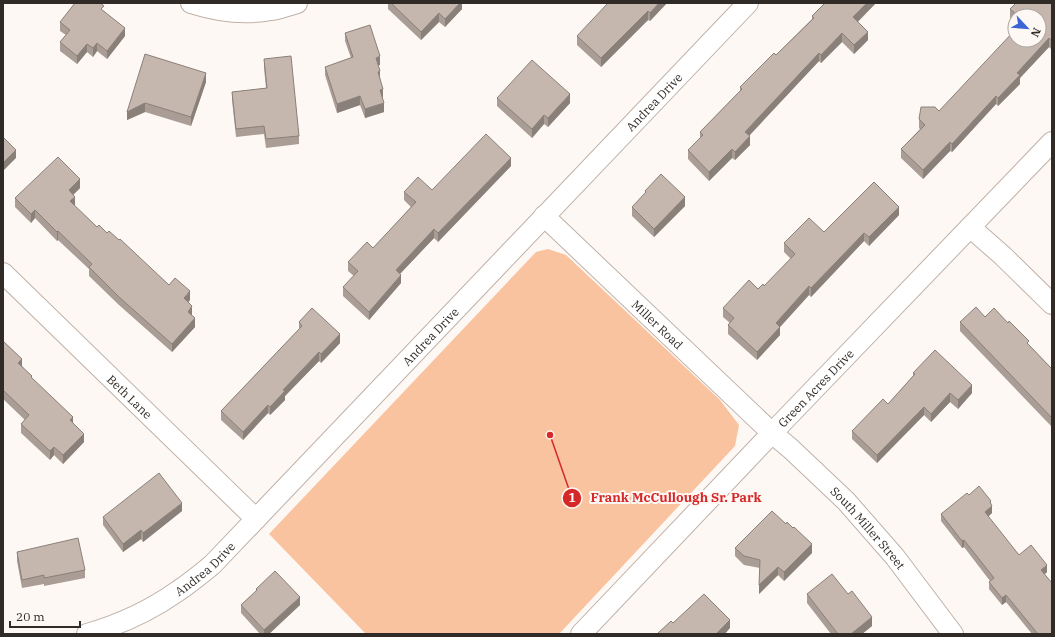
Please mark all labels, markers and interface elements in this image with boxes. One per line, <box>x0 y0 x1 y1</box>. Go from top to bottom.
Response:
north arrow <box>1007 8 1047 48</box>
text: N <box>1028 25 1044 40</box>
street label: Andrea Drive <box>623 70 685 134</box>
street label: Miller Road <box>629 297 686 352</box>
street label: Andrea Drive <box>399 304 461 368</box>
street label: Green Acres Drive <box>775 346 856 430</box>
street label: Beth Lane <box>104 371 156 422</box>
street label: South Miller Street <box>828 483 909 572</box>
callout: Frank McCullough Sr. Park <box>562 485 769 510</box>
text: Frank McCullough Sr. Park <box>590 489 762 506</box>
text: 1 <box>568 490 576 505</box>
street label: Andrea Drive <box>172 538 238 599</box>
scale bar <box>10 603 80 629</box>
text: 20 m <box>16 609 45 624</box>

